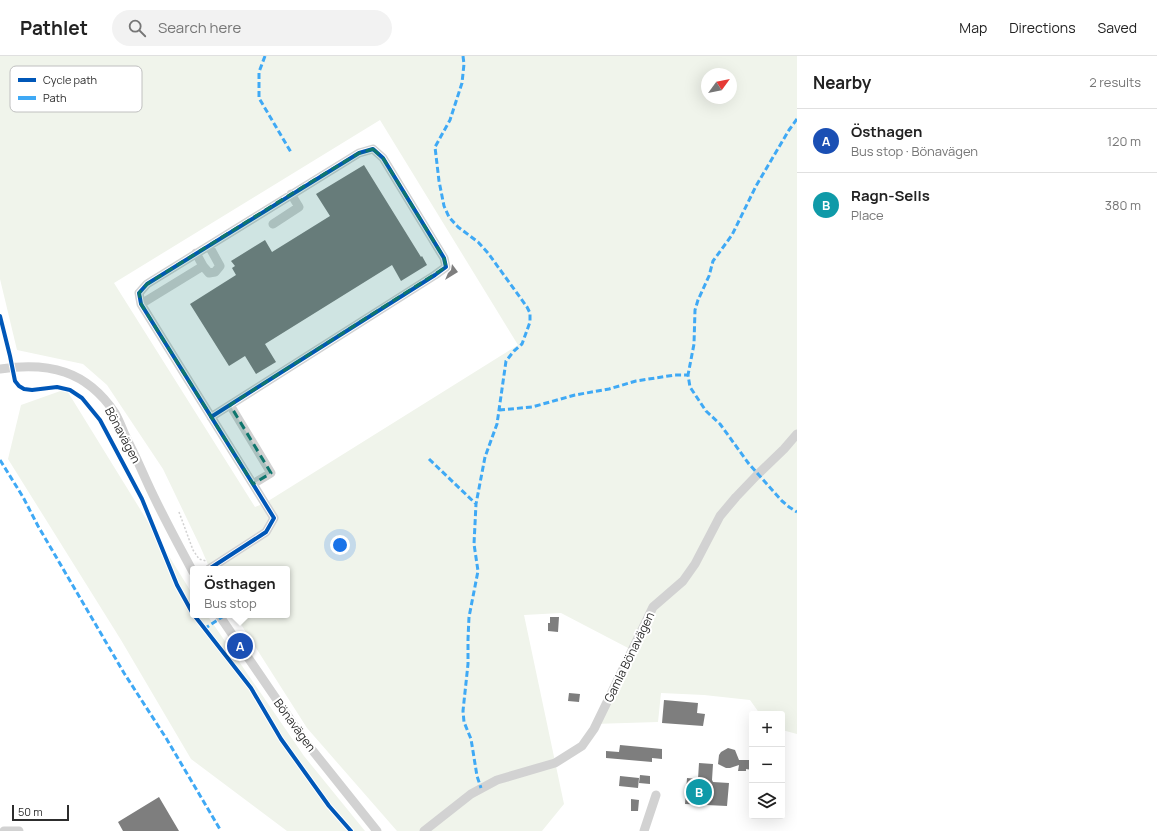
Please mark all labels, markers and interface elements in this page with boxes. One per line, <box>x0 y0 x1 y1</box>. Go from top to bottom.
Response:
search box <box>112 10 392 46</box>
text: Pathlet <box>20 15 88 41</box>
icon: search <box>126 17 148 39</box>
text: Search here <box>158 17 241 38</box>
text: Map <box>959 18 987 37</box>
text: Directions <box>1009 18 1076 37</box>
text: Saved <box>1098 18 1137 37</box>
legend <box>10 66 142 112</box>
north arrow <box>701 68 737 104</box>
text: Nearby <box>813 71 871 94</box>
text: Cycle path <box>43 72 97 87</box>
text: 2 results <box>1089 73 1141 91</box>
text: Path <box>43 90 66 105</box>
text: Östhagen <box>851 121 922 142</box>
text: A <box>822 132 830 150</box>
text: 120 m <box>1107 132 1141 150</box>
text: Bus stop · Bönavägen <box>851 142 978 160</box>
text: Ragn-Sells <box>851 185 930 206</box>
text: B <box>822 196 830 214</box>
text: 380 m <box>1105 196 1141 214</box>
text: Place <box>851 206 884 224</box>
street label: Bönavägen <box>101 404 145 466</box>
your location <box>330 535 350 555</box>
popup <box>190 566 290 618</box>
text: Östhagen <box>204 573 276 594</box>
text: Bus stop <box>204 594 257 612</box>
street label: Gamla Bönavägen <box>600 609 658 705</box>
pin: A <box>227 631 253 661</box>
street label: Bönavägen <box>270 695 320 755</box>
map controls <box>749 711 785 819</box>
button: + <box>749 711 785 747</box>
button: − <box>749 747 785 783</box>
pin: B <box>686 777 712 807</box>
button: layers <box>749 783 785 819</box>
scale bar <box>12 803 69 822</box>
text: 50 m <box>18 804 43 819</box>

